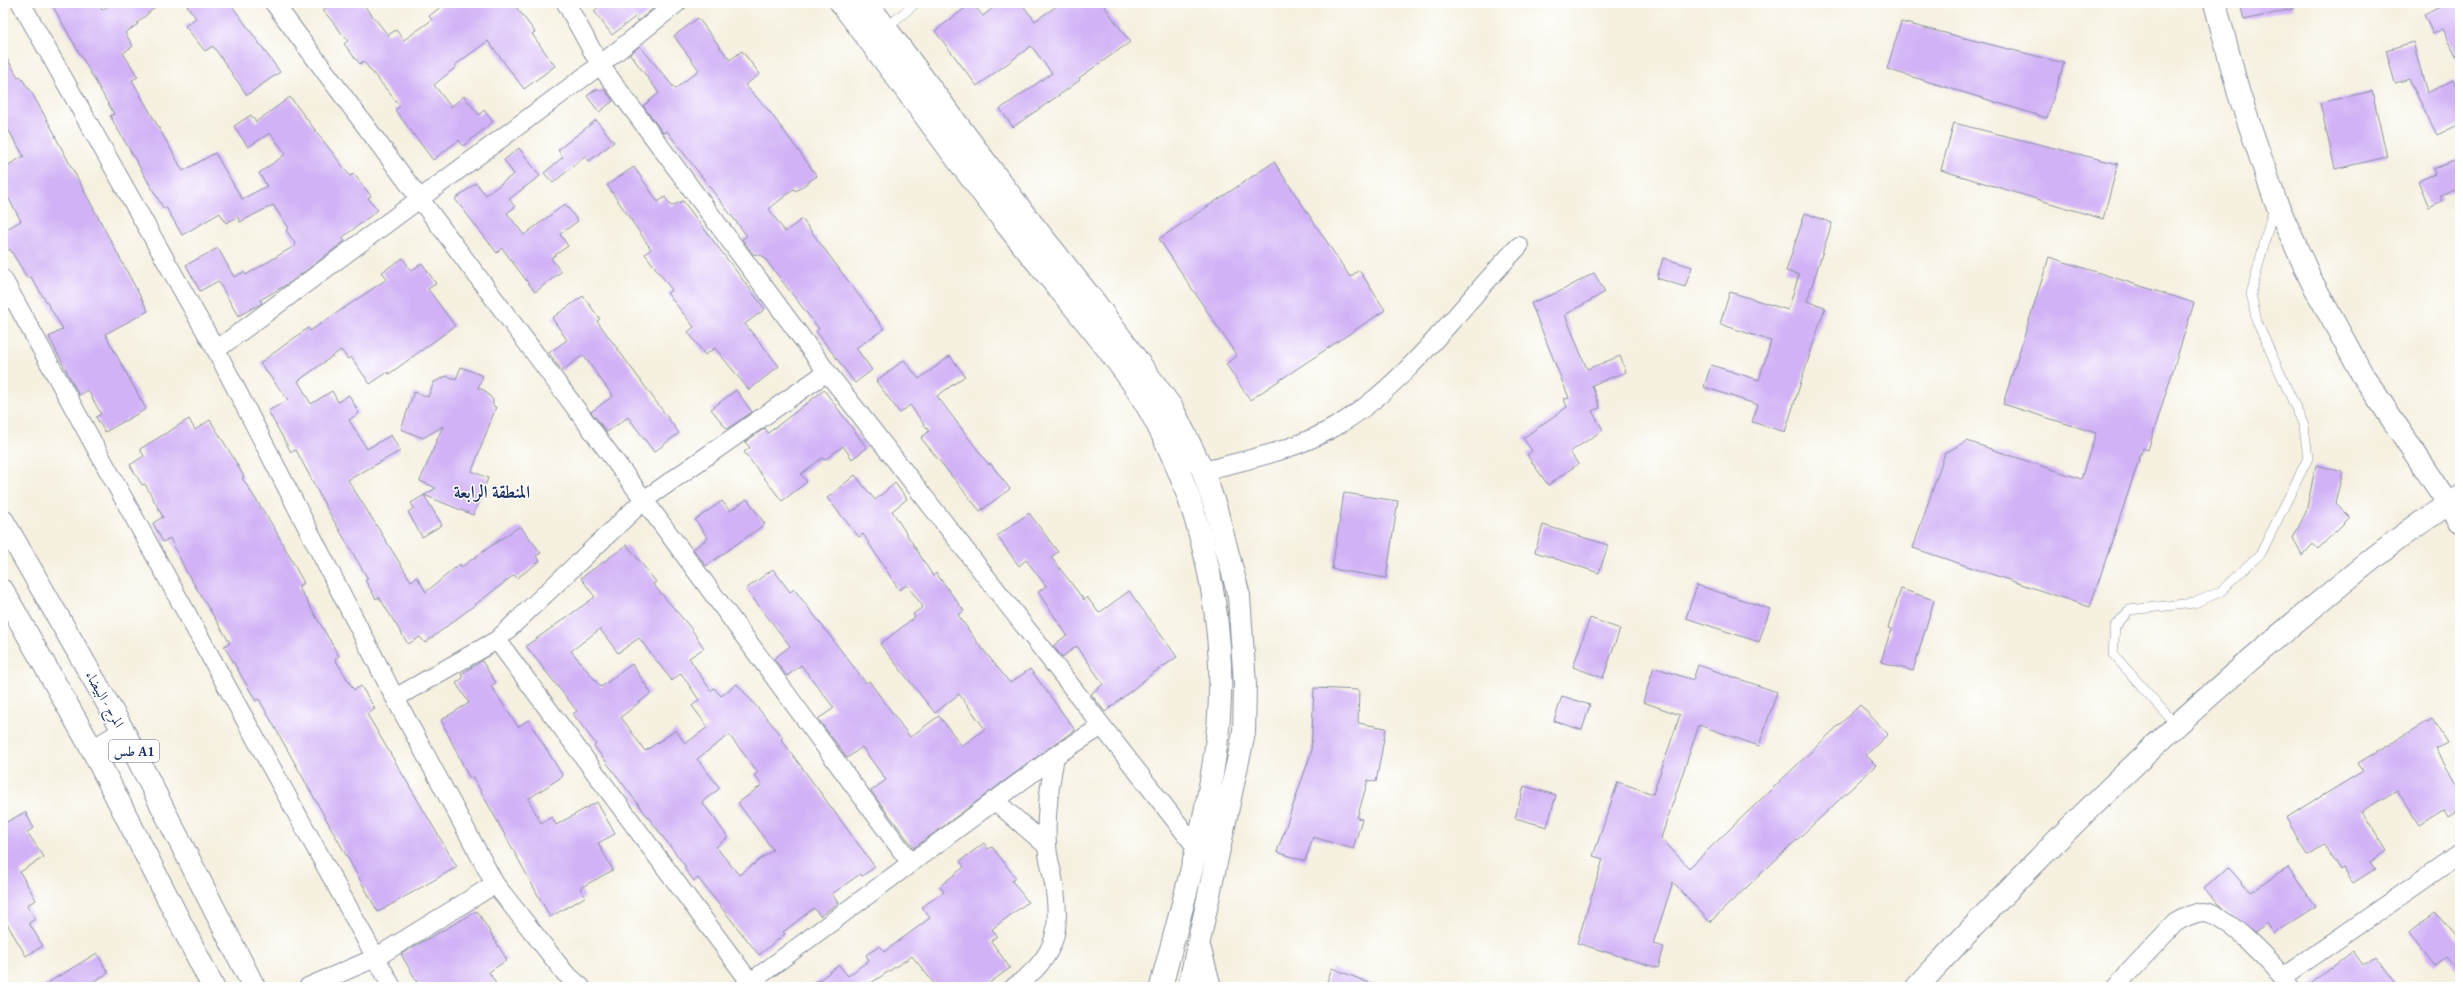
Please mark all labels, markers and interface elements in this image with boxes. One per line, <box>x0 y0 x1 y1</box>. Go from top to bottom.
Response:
district label: المنطقة الرابعة <box>454 480 530 503</box>
street label: المرج - البيضاء <box>78 667 128 733</box>
road number: طس A1 <box>109 740 159 762</box>

